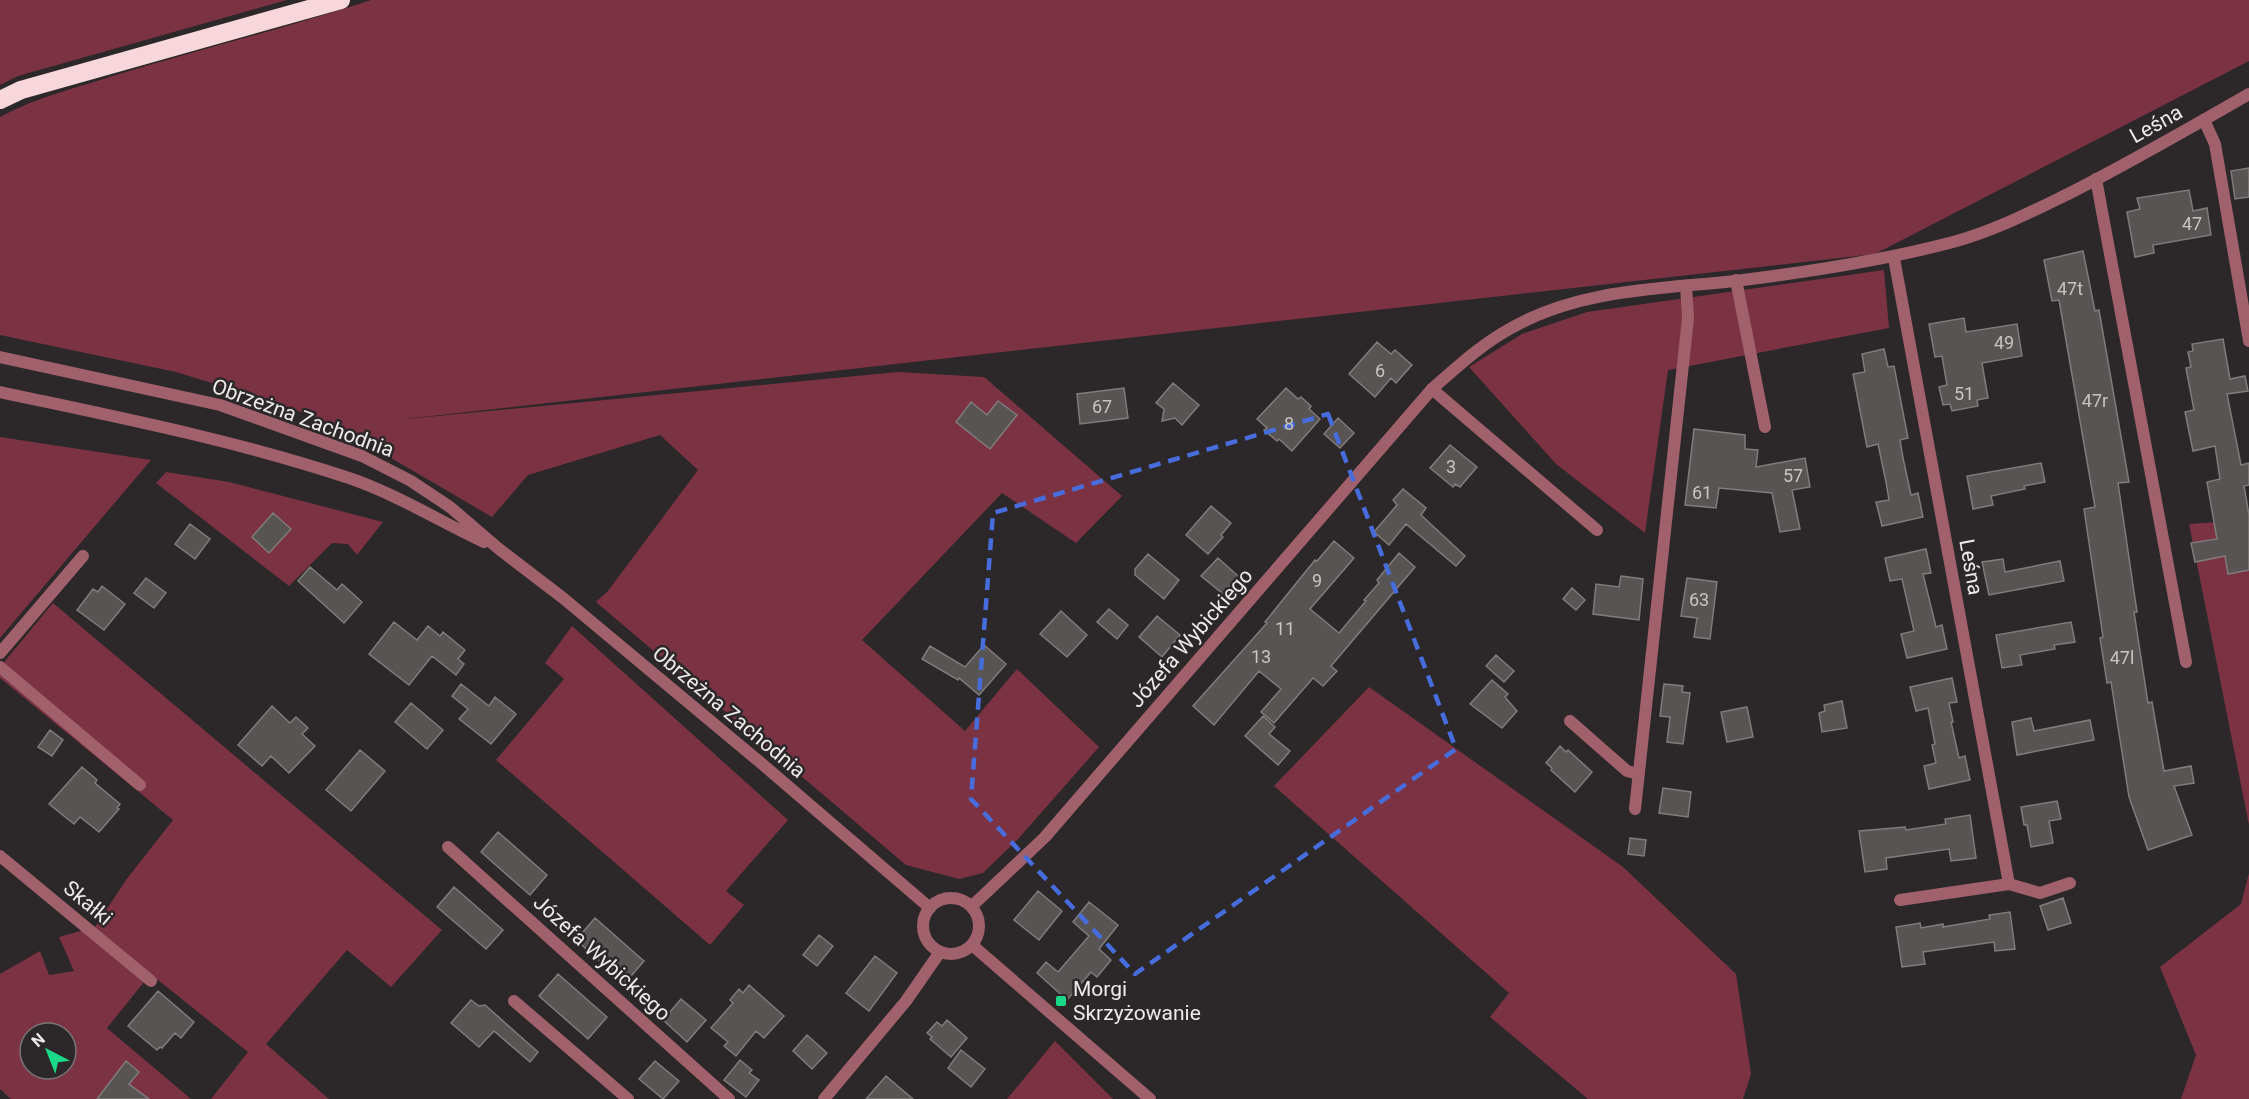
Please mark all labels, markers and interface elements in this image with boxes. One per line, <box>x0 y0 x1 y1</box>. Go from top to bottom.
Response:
street label: Leśna <box>2126 100 2186 148</box>
house number: 47 <box>2182 213 2202 234</box>
house number: 47t <box>2057 278 2083 299</box>
house number: 49 <box>1994 332 2014 353</box>
house number: 6 <box>1375 360 1385 381</box>
street label: Obrzeżna Zachodnia <box>209 374 397 462</box>
house number: 51 <box>1954 383 1974 404</box>
house number: 47r <box>2082 390 2108 411</box>
house number: 67 <box>1092 396 1112 417</box>
house number: 8 <box>1284 413 1294 434</box>
house number: 3 <box>1446 456 1456 477</box>
house number: 57 <box>1783 465 1803 486</box>
house number: 61 <box>1692 482 1712 503</box>
street label: Leśna <box>1954 537 1988 597</box>
street label: Józefa Wybickiego <box>1124 564 1258 712</box>
house number: 9 <box>1312 570 1322 591</box>
house number: 63 <box>1689 589 1709 610</box>
house number: 11 <box>1275 618 1295 639</box>
street label: Obrzeżna Zachodnia <box>648 641 810 783</box>
house number: 13 <box>1251 646 1271 667</box>
house number: 47l <box>2110 647 2134 668</box>
street label: Skałki <box>59 876 117 930</box>
street label: Józefa Wybickiego <box>529 890 675 1026</box>
place label: Morgi Skrzyżowanie <box>1073 977 1201 1025</box>
marker: Morgi Skrzyżowanie <box>1054 994 1068 1008</box>
north arrow <box>18 1021 78 1081</box>
text: N <box>28 1029 49 1051</box>

